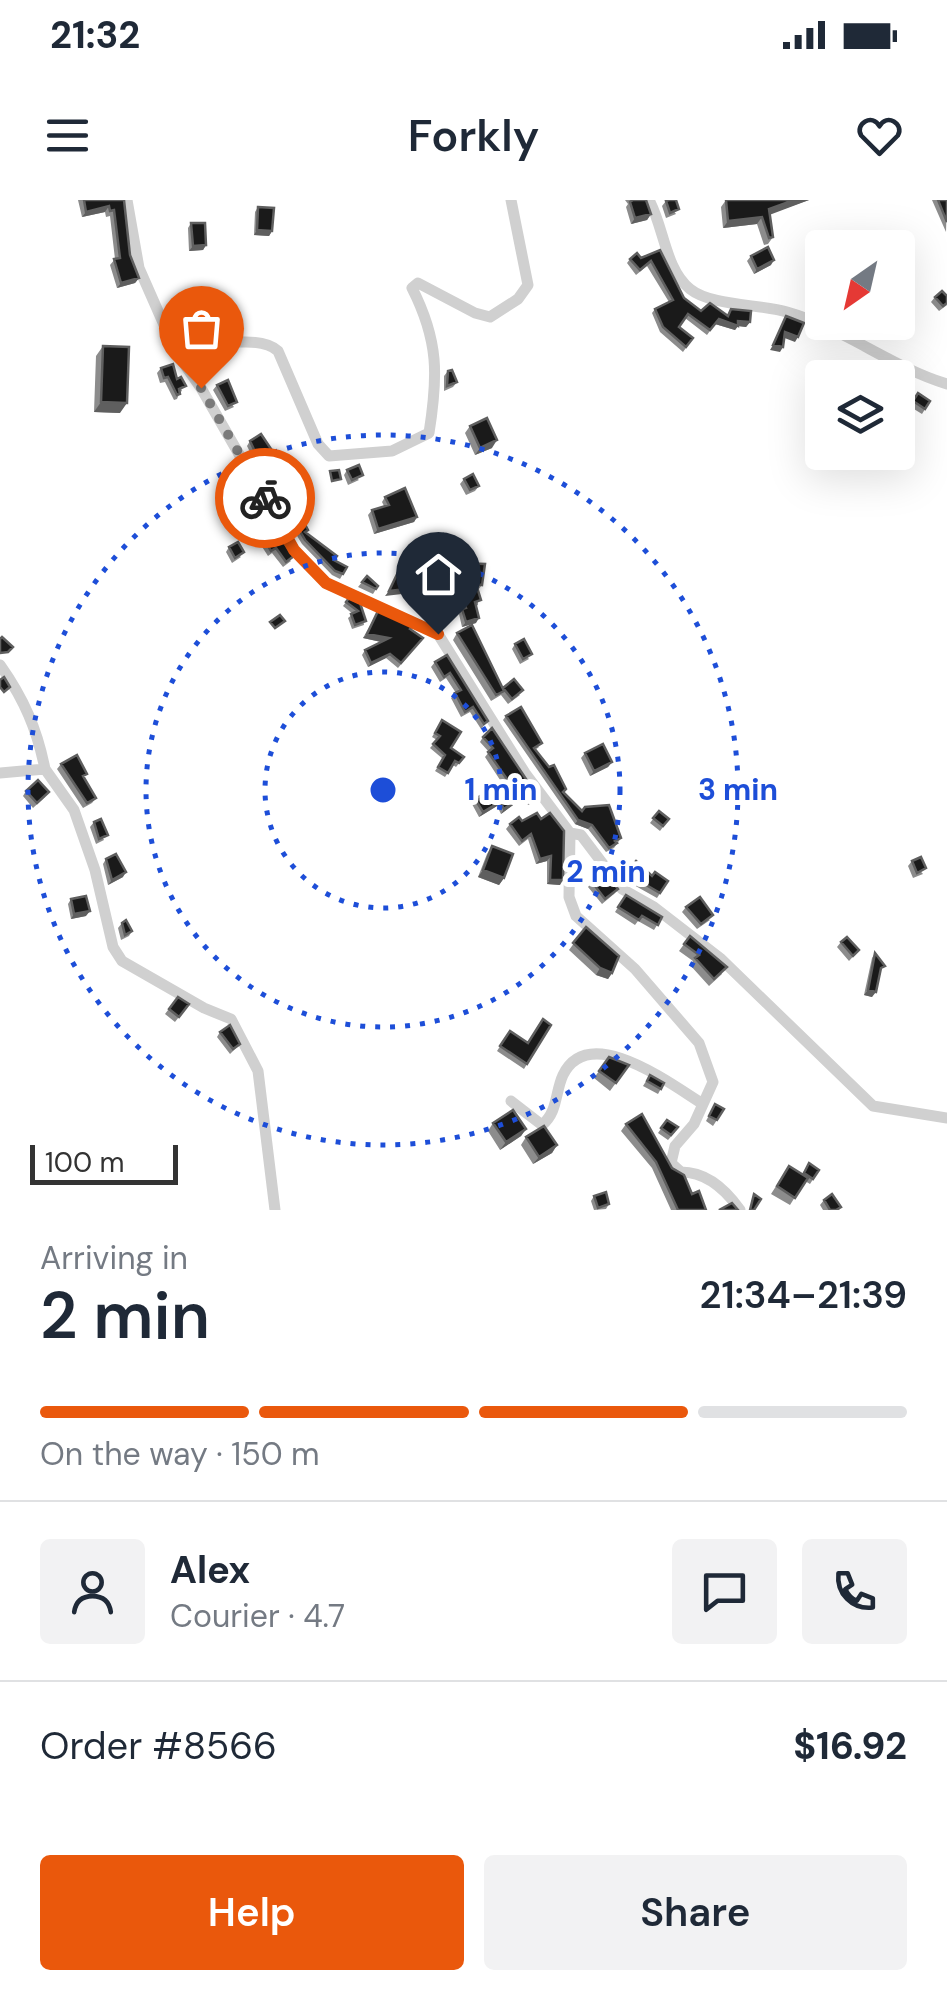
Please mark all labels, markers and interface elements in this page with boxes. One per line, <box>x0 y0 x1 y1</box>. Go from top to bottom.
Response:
text: 21:32 <box>50 10 140 60</box>
text: Forkly <box>408 106 539 165</box>
icon: menu <box>40 108 95 163</box>
icon: heart <box>852 108 907 163</box>
north arrow <box>805 230 915 340</box>
map controls <box>805 230 915 470</box>
pin <box>159 286 244 389</box>
icon: bag <box>174 301 229 356</box>
button: layers <box>805 360 915 470</box>
courier <box>215 448 315 548</box>
icon: bike <box>238 471 293 526</box>
pin <box>396 532 481 635</box>
icon: home <box>411 547 466 602</box>
text: 1 min <box>465 770 537 809</box>
text: 3 min <box>698 770 778 809</box>
centre of rings <box>365 772 401 808</box>
text: 2 min <box>566 852 646 891</box>
scale bar <box>30 1140 178 1184</box>
text: 100 m <box>45 1144 124 1181</box>
text: Arriving in <box>40 1237 188 1279</box>
text: 21:34–21:39 <box>700 1270 907 1320</box>
text: 2 min <box>40 1274 210 1358</box>
text: On the way · 150 m <box>40 1433 320 1475</box>
button: person <box>40 1539 145 1644</box>
button: chat <box>672 1539 777 1644</box>
button: phone <box>802 1539 907 1644</box>
text: Alex <box>170 1545 250 1595</box>
text: Courier · 4.7 <box>170 1595 345 1637</box>
text: Order #8566 <box>40 1721 277 1771</box>
text: $16.92 <box>793 1721 907 1771</box>
button: Help <box>40 1855 464 1970</box>
button: Share <box>484 1855 907 1970</box>

